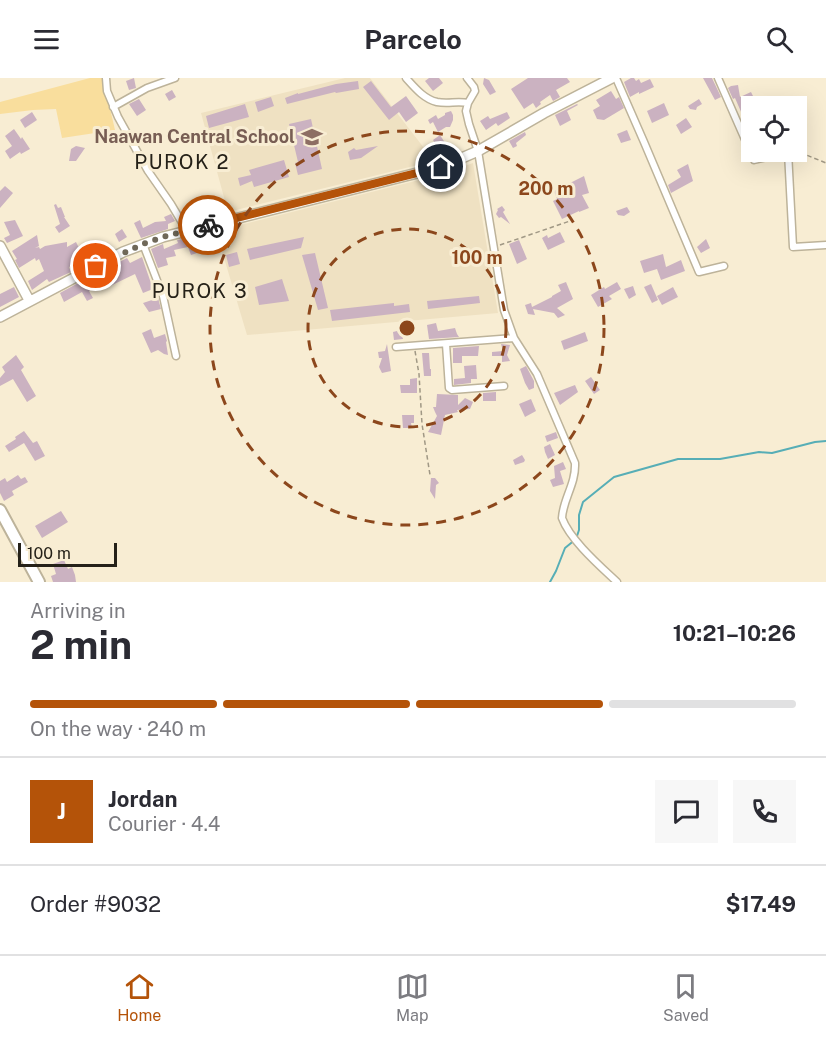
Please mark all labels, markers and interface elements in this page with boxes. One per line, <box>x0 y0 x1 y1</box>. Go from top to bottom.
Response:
icon: menu <box>30 23 63 56</box>
text: Parcelo <box>364 23 462 55</box>
icon: search <box>763 23 796 56</box>
map controls <box>741 96 807 162</box>
button: locate <box>741 96 807 162</box>
school or university icon: Naawan Central School <box>300 125 324 149</box>
place label: Naawan Central School <box>94 126 295 147</box>
pin <box>415 141 466 192</box>
district label: PUROK 2 <box>134 150 230 174</box>
icon: home <box>424 150 457 183</box>
text: 200 m <box>519 178 573 199</box>
courier <box>178 195 238 255</box>
icon: bike <box>192 209 225 242</box>
pin <box>70 240 121 291</box>
text: 100 m <box>451 247 503 268</box>
icon: bag <box>79 249 112 282</box>
district label: PUROK 3 <box>152 279 248 303</box>
centre of rings <box>397 318 417 338</box>
scale bar <box>18 540 117 568</box>
text: 100 m <box>27 544 71 563</box>
text: Arriving in <box>30 599 125 623</box>
text: 10:21–10:26 <box>673 620 796 646</box>
text: 2 min <box>30 622 132 668</box>
text: On the way · 240 m <box>30 717 206 741</box>
button: chat <box>655 780 718 843</box>
button: phone <box>733 780 796 843</box>
text: Jordan <box>108 786 177 812</box>
text: J <box>57 798 66 824</box>
text: Courier · 4.4 <box>108 812 220 836</box>
text: Order #9032 <box>30 891 161 917</box>
text: $17.49 <box>726 891 796 917</box>
tab: Home <box>117 970 161 1025</box>
tab: Map <box>396 970 429 1025</box>
tab: Saved <box>663 970 709 1025</box>

